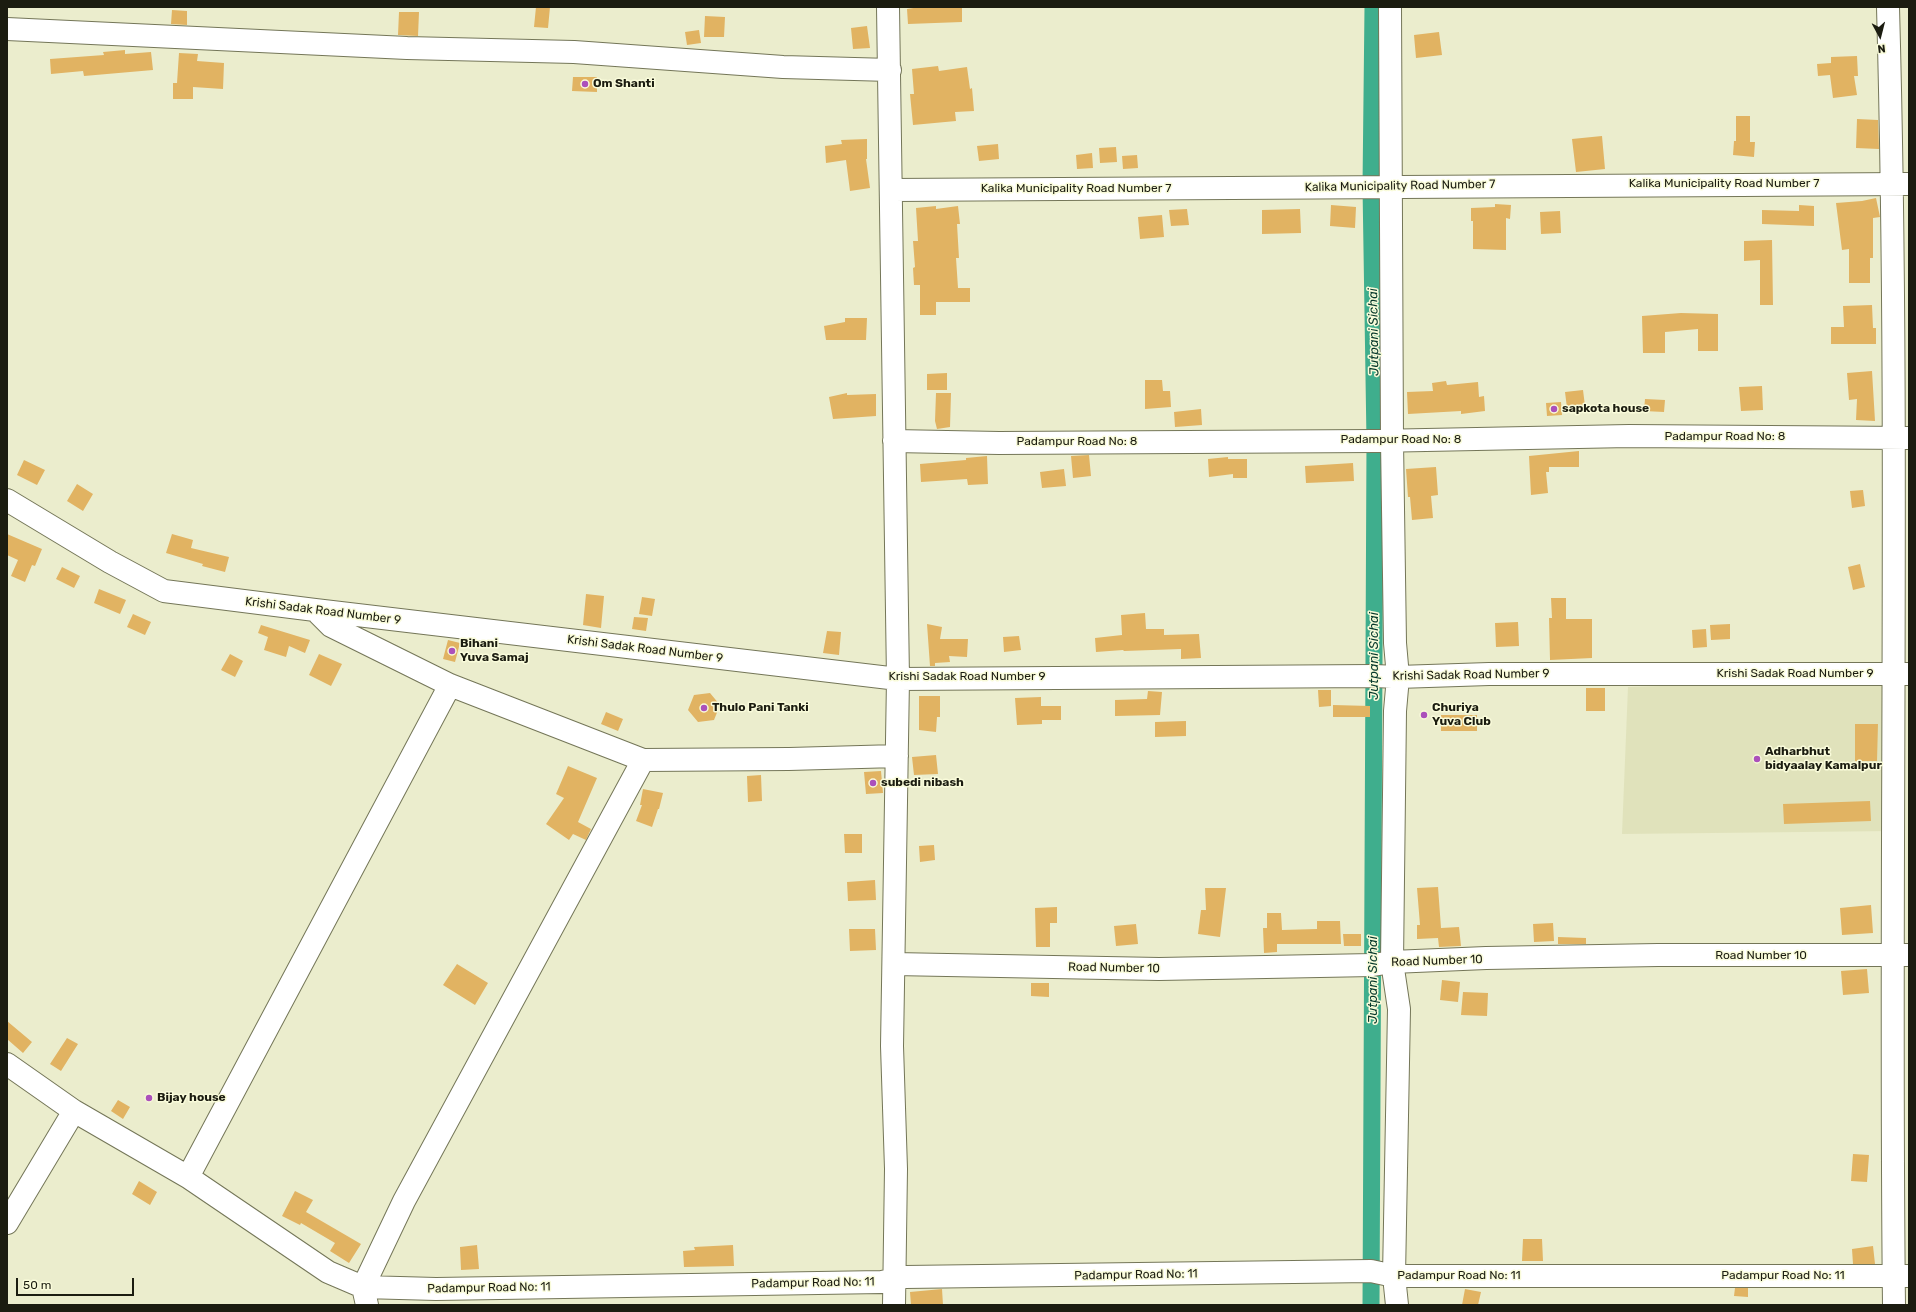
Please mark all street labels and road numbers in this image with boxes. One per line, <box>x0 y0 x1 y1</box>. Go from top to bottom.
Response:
street label: Kalika Municipality Road Number 7 <box>1305 177 1495 195</box>
street label: Kalika Municipality Road Number 7 <box>1629 177 1819 191</box>
street label: Kalika Municipality Road Number 7 <box>981 182 1171 196</box>
street label: Padampur Road No: 8 <box>1665 430 1785 444</box>
street label: Padampur Road No: 8 <box>1341 433 1461 447</box>
street label: Padampur Road No: 8 <box>1017 435 1137 449</box>
street label: Krishi Sadak Road Number 9 <box>244 594 402 628</box>
street label: Krishi Sadak Road Number 9 <box>566 632 724 666</box>
street label: Krishi Sadak Road Number 9 <box>1392 666 1550 684</box>
street label: Krishi Sadak Road Number 9 <box>1716 667 1874 681</box>
street label: Krishi Sadak Road Number 9 <box>888 670 1046 684</box>
street label: Road Number 10 <box>1715 949 1807 963</box>
street label: Road Number 10 <box>1391 952 1483 970</box>
street label: Road Number 10 <box>1068 960 1160 976</box>
street label: Padampur Road No: 11 <box>1074 1267 1198 1283</box>
street label: Padampur Road No: 11 <box>1397 1269 1521 1283</box>
street label: Padampur Road No: 11 <box>1721 1269 1845 1283</box>
street label: Padampur Road No: 11 <box>751 1275 875 1291</box>
street label: Padampur Road No: 11 <box>427 1280 551 1296</box>

